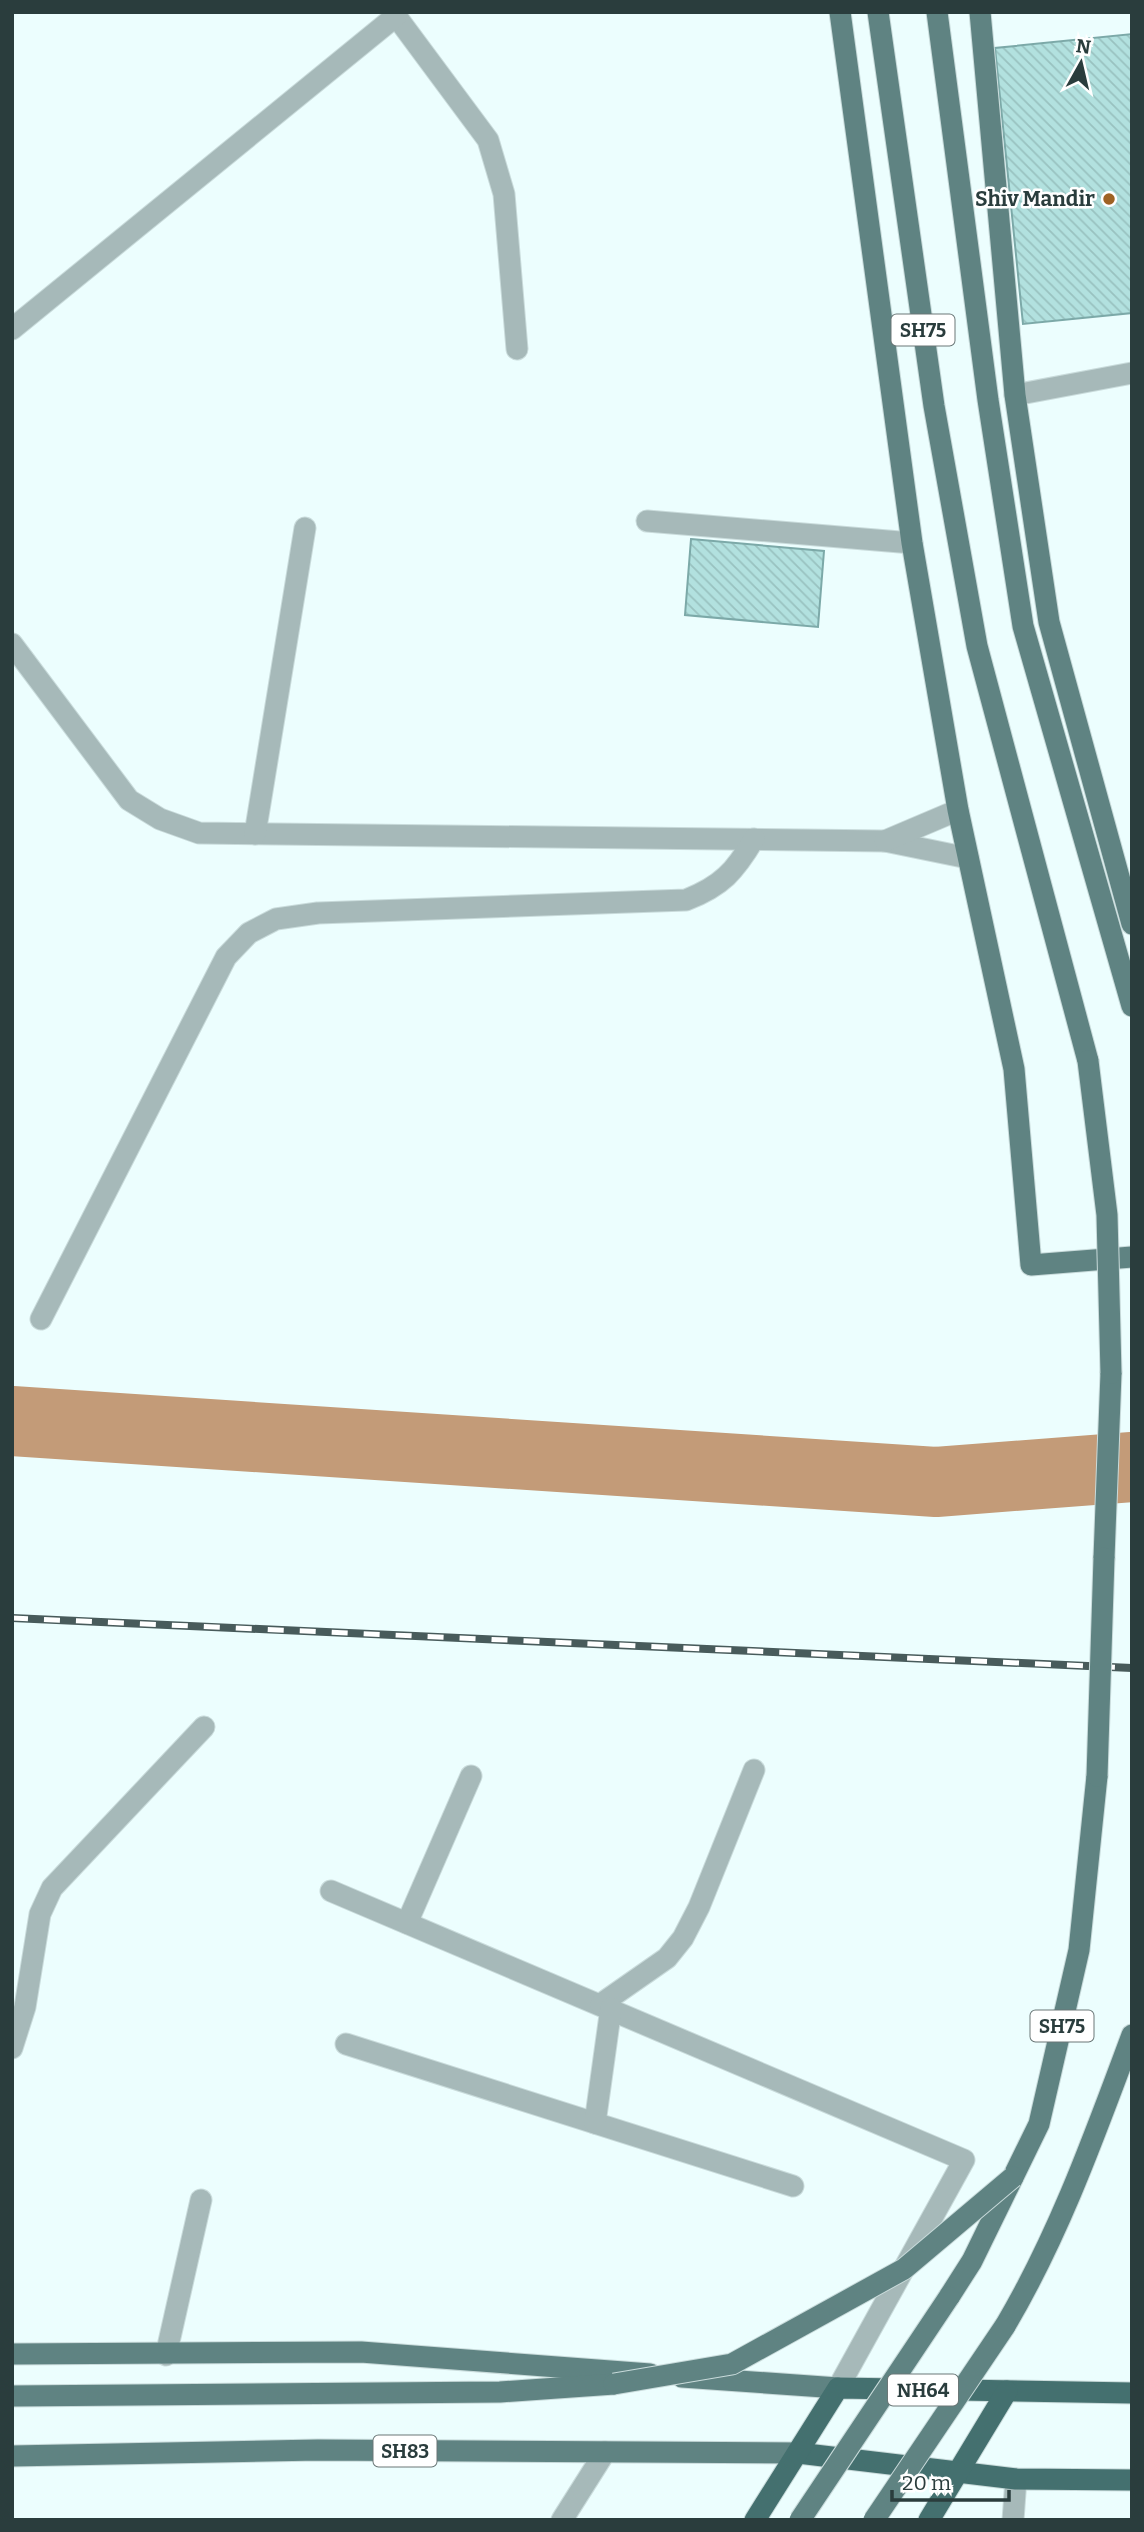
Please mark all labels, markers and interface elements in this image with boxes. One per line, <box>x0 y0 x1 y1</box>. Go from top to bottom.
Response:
north arrow <box>1046 28 1116 98</box>
text: N <box>1074 34 1092 59</box>
place label: Shiv Mandir <box>975 186 1095 212</box>
marker: Shiv Mandir <box>1101 191 1117 207</box>
road number: SH75 <box>892 314 954 346</box>
road number: SH75 <box>1030 2010 1094 2042</box>
road number: NH64 <box>888 2374 958 2406</box>
road number: SH83 <box>374 2436 436 2466</box>
scale bar <box>892 2458 1009 2502</box>
text: 20 m <box>902 2470 951 2496</box>

